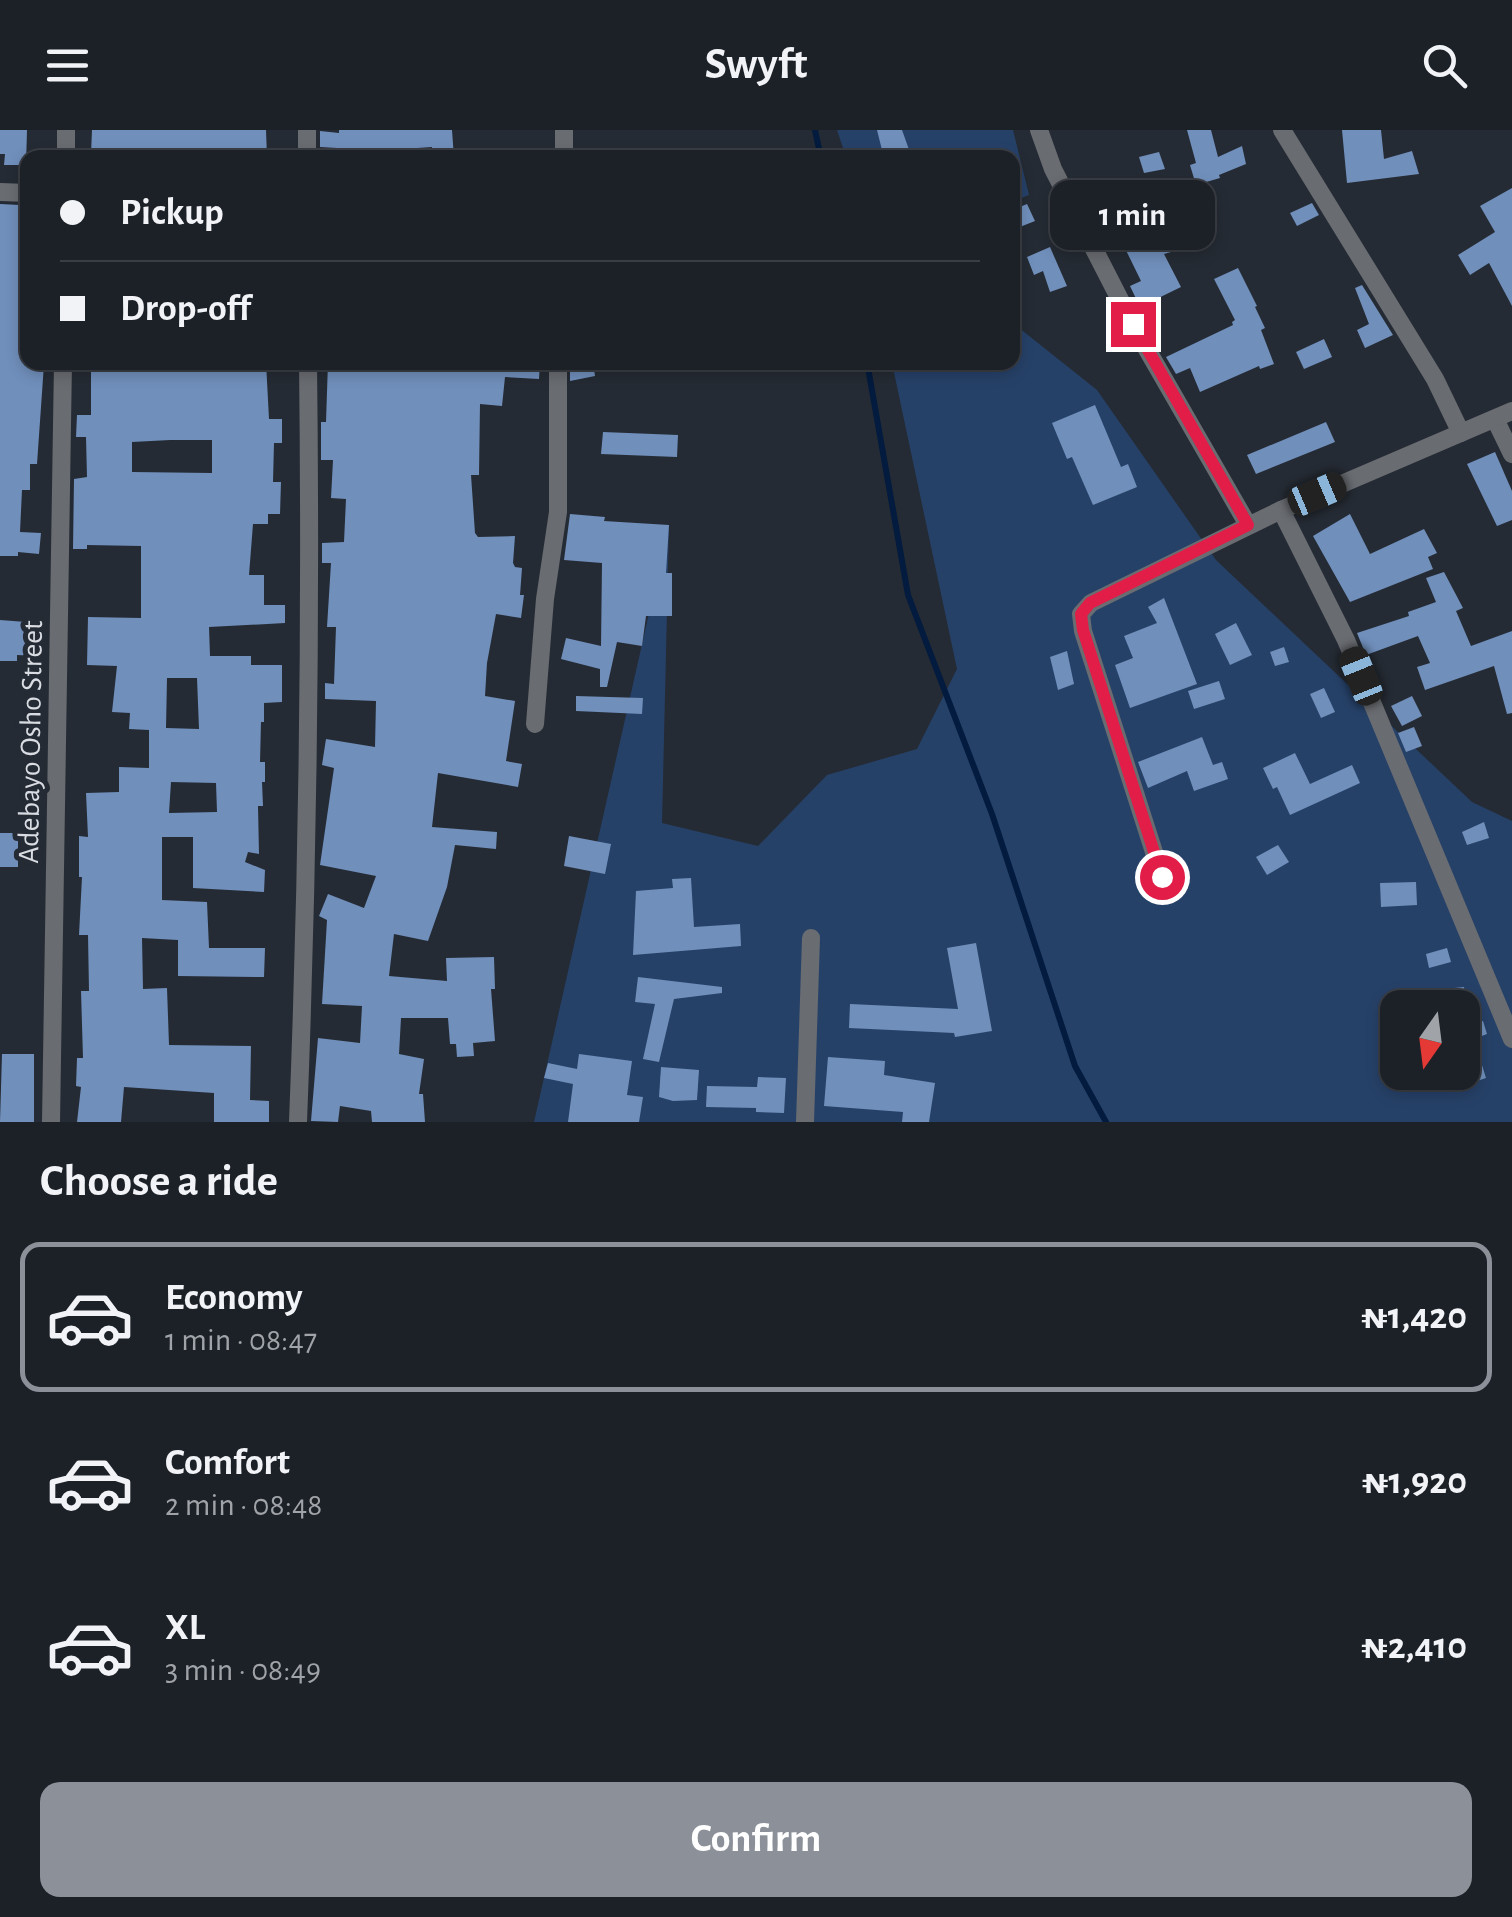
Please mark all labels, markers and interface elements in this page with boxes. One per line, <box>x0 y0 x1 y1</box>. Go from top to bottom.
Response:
icon: menu <box>40 38 95 93</box>
icon: search <box>1417 38 1472 93</box>
text: Swyft <box>704 42 808 87</box>
callout: 1 min <box>1050 179 1216 249</box>
text: Pickup <box>120 194 224 232</box>
text: 1 min <box>1099 199 1166 231</box>
text: Drop-off <box>120 290 251 328</box>
route end <box>1111 302 1156 347</box>
car <box>1284 468 1350 520</box>
street label: Adebayo Osho Street <box>14 620 48 864</box>
car <box>1336 643 1386 709</box>
route start <box>1140 855 1185 900</box>
north arrow <box>1380 990 1480 1090</box>
map controls <box>1380 990 1480 1090</box>
text: Choose a ride <box>40 1159 278 1204</box>
icon: car <box>45 1272 135 1362</box>
text: Economy <box>165 1279 303 1317</box>
text: ₦1,420 <box>1361 1298 1467 1336</box>
text: 1 min · 08:47 <box>165 1324 317 1356</box>
icon: car <box>45 1437 135 1527</box>
text: Comfort <box>165 1444 290 1482</box>
text: ₦1,920 <box>1362 1463 1467 1501</box>
text: 2 min · 08:48 <box>165 1489 323 1521</box>
icon: car <box>45 1602 135 1692</box>
text: XL <box>165 1609 205 1647</box>
text: ₦2,410 <box>1361 1628 1467 1666</box>
text: 3 min · 08:49 <box>165 1654 321 1686</box>
button: Confirm <box>40 1782 1472 1897</box>

